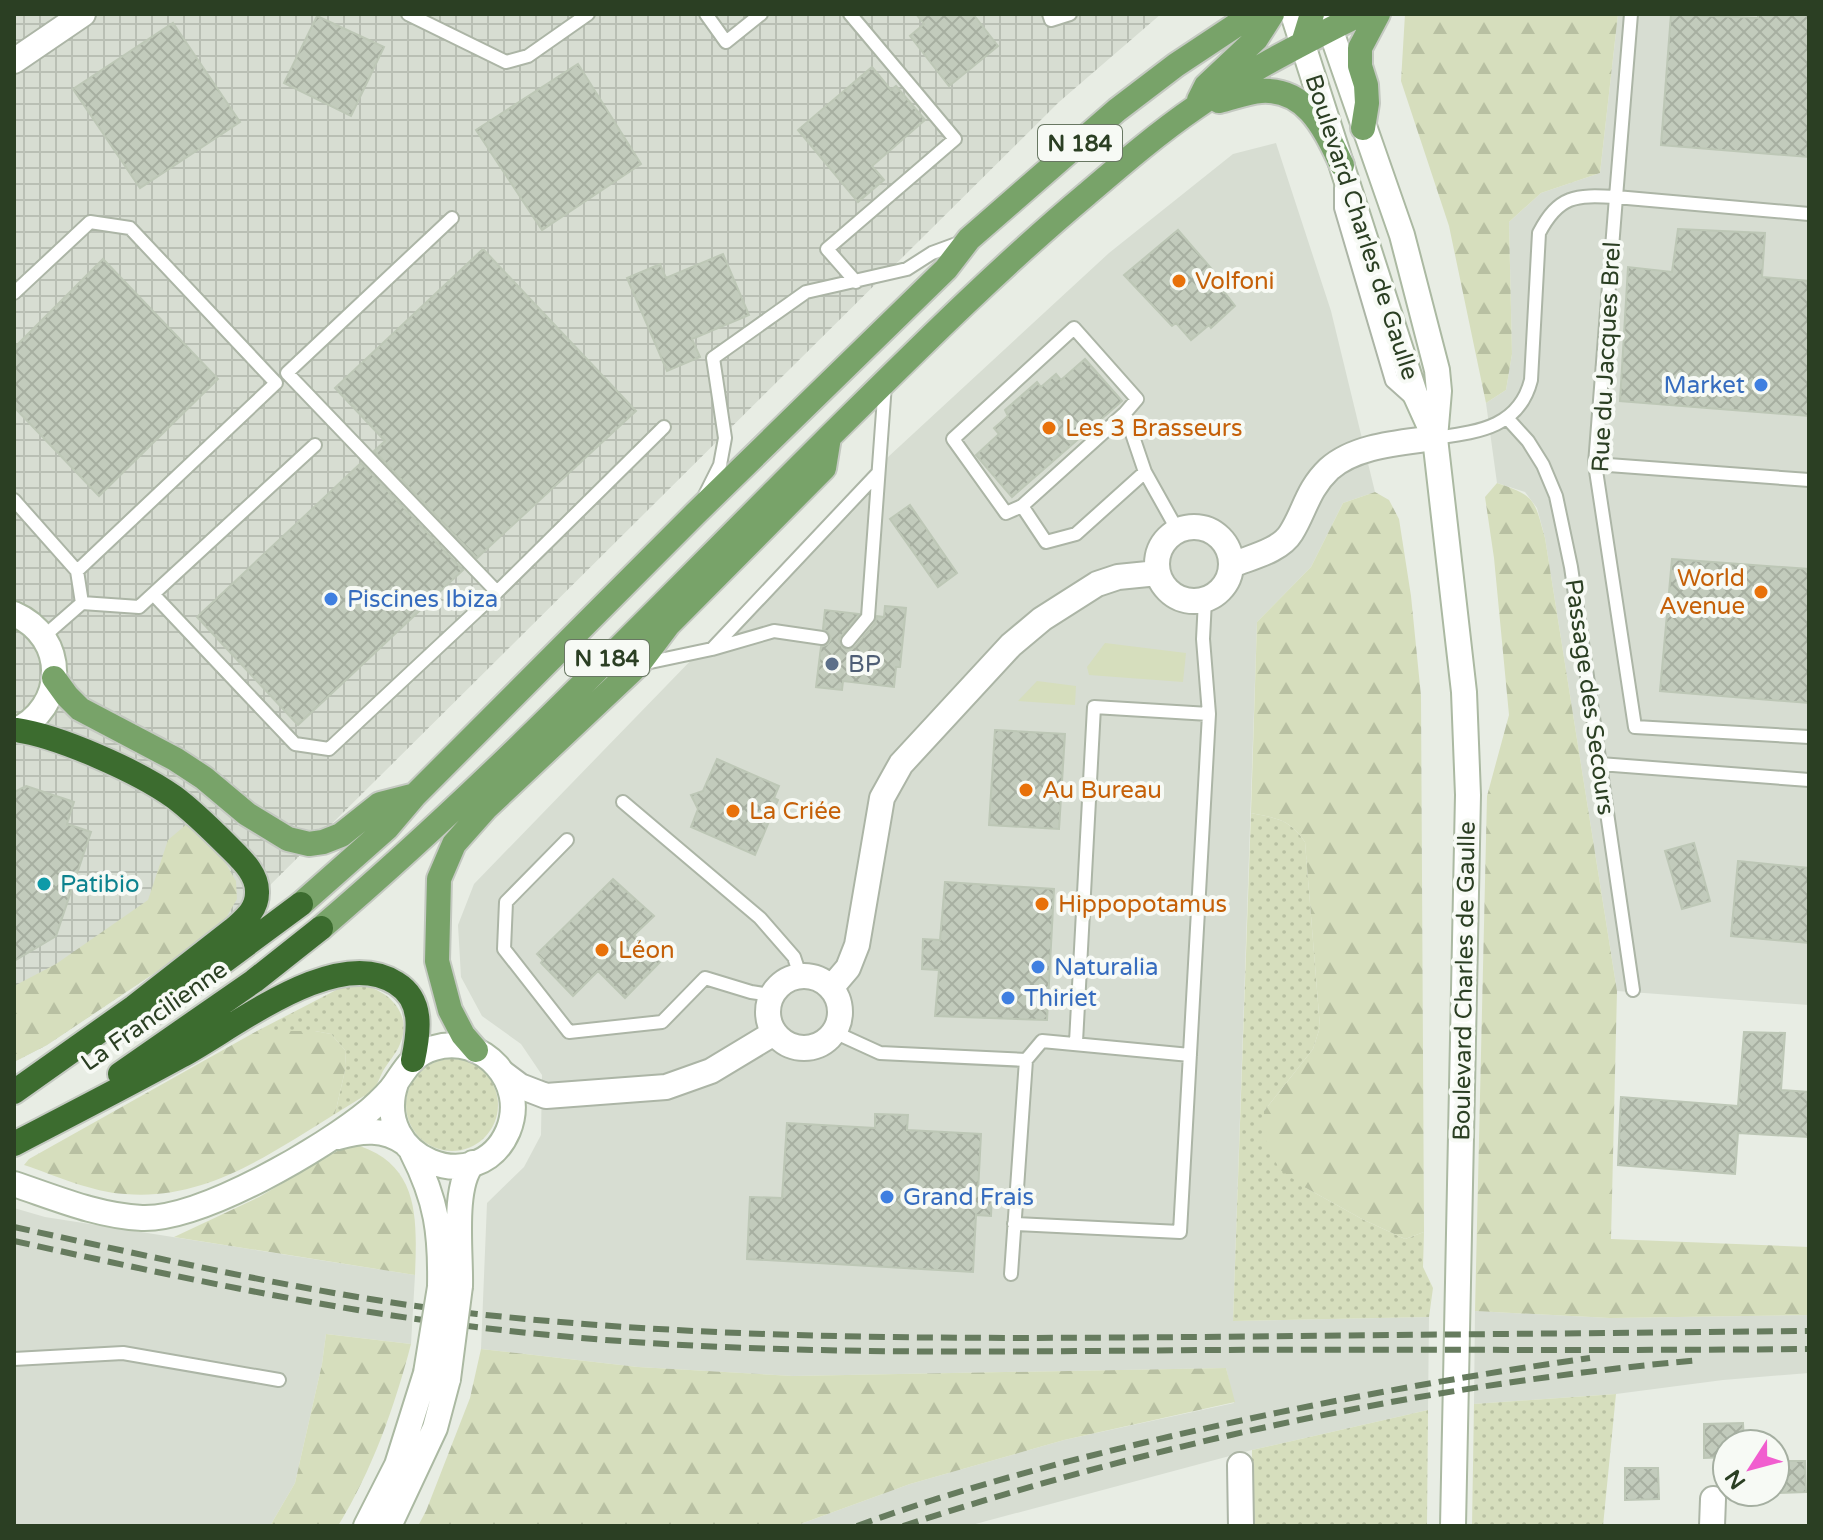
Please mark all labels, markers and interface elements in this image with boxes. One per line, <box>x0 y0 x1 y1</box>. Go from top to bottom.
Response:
street label: Boulevard Charles de Gaulle <box>1298 71 1425 384</box>
road number: N 184 <box>1038 125 1122 161</box>
street label: Rue du Jacques Brel <box>1586 241 1627 473</box>
place label: Volfoni <box>1195 267 1275 296</box>
marker: Volfoni <box>1170 272 1188 290</box>
place label: Market <box>1664 371 1745 400</box>
marker: Market <box>1752 376 1770 394</box>
place label: Les 3 Brasseurs <box>1065 414 1243 443</box>
marker: Les 3 Brasseurs <box>1040 419 1058 437</box>
place label: World Avenue <box>1659 564 1745 621</box>
street label: Passage des Secours <box>1559 577 1620 817</box>
marker: World Avenue <box>1752 583 1770 601</box>
place label: Piscines Ibiza <box>347 585 498 614</box>
marker: Piscines Ibiza <box>322 590 340 608</box>
road number: N 184 <box>565 640 649 676</box>
place label: BP <box>848 650 881 679</box>
marker: BP <box>823 655 841 673</box>
place label: Au Bureau <box>1042 776 1162 805</box>
marker: Au Bureau <box>1017 781 1035 799</box>
place label: La Criée <box>749 797 841 826</box>
marker: La Criée <box>724 802 742 820</box>
street label: Boulevard Charles de Gaulle <box>1447 821 1482 1141</box>
place label: Patibio <box>60 870 140 899</box>
marker: Patibio <box>35 875 53 893</box>
place label: Hippopotamus <box>1058 890 1227 919</box>
marker: Hippopotamus <box>1033 895 1051 913</box>
place label: Léon <box>618 936 675 965</box>
marker: Léon <box>593 941 611 959</box>
place label: Naturalia <box>1054 953 1158 982</box>
street label: La Francilienne <box>76 955 233 1078</box>
marker: Naturalia <box>1029 958 1047 976</box>
place label: Thiriet <box>1024 984 1097 1013</box>
marker: Thiriet <box>999 989 1017 1007</box>
place label: Grand Frais <box>903 1183 1034 1212</box>
marker: Grand Frais <box>878 1188 896 1206</box>
north arrow <box>1711 1428 1791 1508</box>
text: N <box>1720 1464 1751 1494</box>

